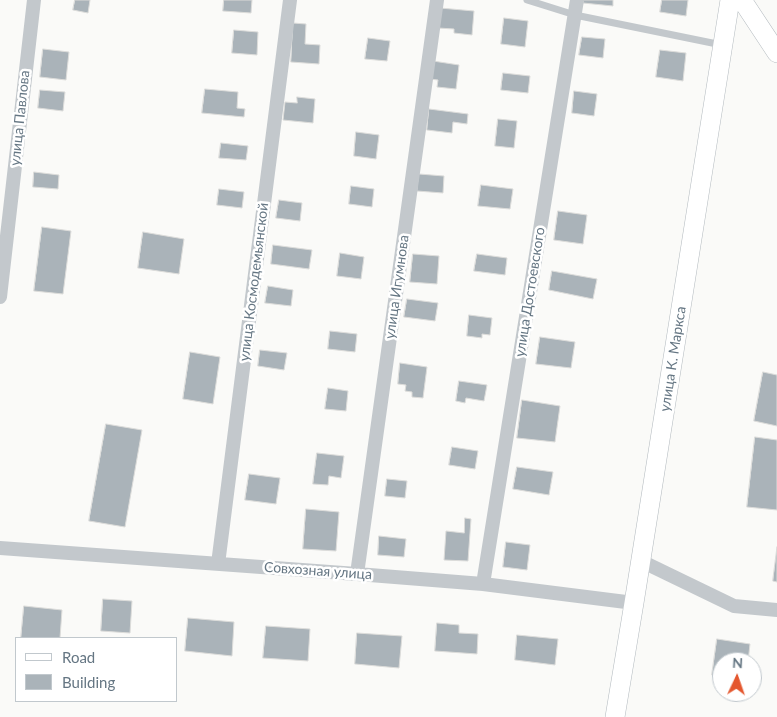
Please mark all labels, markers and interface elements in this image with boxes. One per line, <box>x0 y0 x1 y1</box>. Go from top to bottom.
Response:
street label: улица Павлова <box>7 69 33 167</box>
street label: улица Космодемьянской <box>236 202 272 362</box>
street label: улица Достоевского <box>511 226 549 358</box>
street label: улица Игумнова <box>381 234 413 340</box>
street label: улица К. Маркса <box>656 305 690 413</box>
street label: Совхозная улица <box>263 559 373 583</box>
legend <box>15 637 178 702</box>
text: Road <box>62 648 95 666</box>
north arrow <box>712 652 762 702</box>
text: N <box>732 654 744 671</box>
text: Building <box>62 673 115 691</box>

